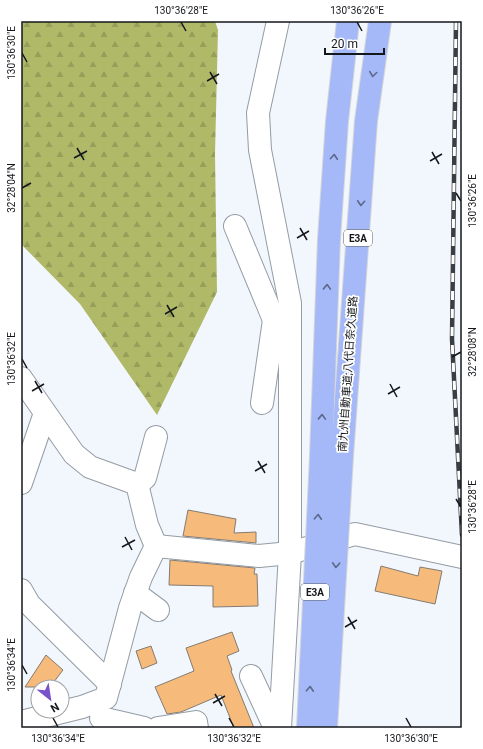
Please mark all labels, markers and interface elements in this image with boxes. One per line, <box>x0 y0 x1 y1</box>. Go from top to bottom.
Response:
text: 130°36'28"E <box>154 5 208 16</box>
text: 130°36'26"E <box>330 5 384 16</box>
text: 130°36'30"E <box>6 26 17 80</box>
scale bar <box>325 30 384 56</box>
text: 20 m <box>331 37 358 51</box>
one-way arrow <box>369 70 378 77</box>
one-way arrow <box>330 154 339 160</box>
text: 32°28'04"N <box>6 163 17 213</box>
text: 130°36'26"E <box>467 174 478 228</box>
one-way arrow <box>356 200 365 206</box>
road number: E3A <box>344 230 372 246</box>
one-way arrow <box>323 284 331 290</box>
street label: 南九州自動車道;八代日奈久道路 <box>336 296 360 452</box>
text: 32°28'08"N <box>467 327 478 377</box>
text: 130°36'32"E <box>6 332 17 386</box>
one-way arrow <box>318 414 327 420</box>
text: 130°36'28"E <box>467 480 478 534</box>
one-way arrow <box>314 514 322 520</box>
one-way arrow <box>331 562 340 568</box>
road number: E3A <box>301 584 329 600</box>
text: 130°36'34"E <box>6 638 17 692</box>
north arrow <box>30 679 70 719</box>
one-way arrow <box>306 686 314 692</box>
text: N <box>48 700 61 715</box>
text: 130°36'34"E <box>31 733 85 744</box>
text: 130°36'32"E <box>207 733 261 744</box>
text: 130°36'30"E <box>384 733 438 744</box>

